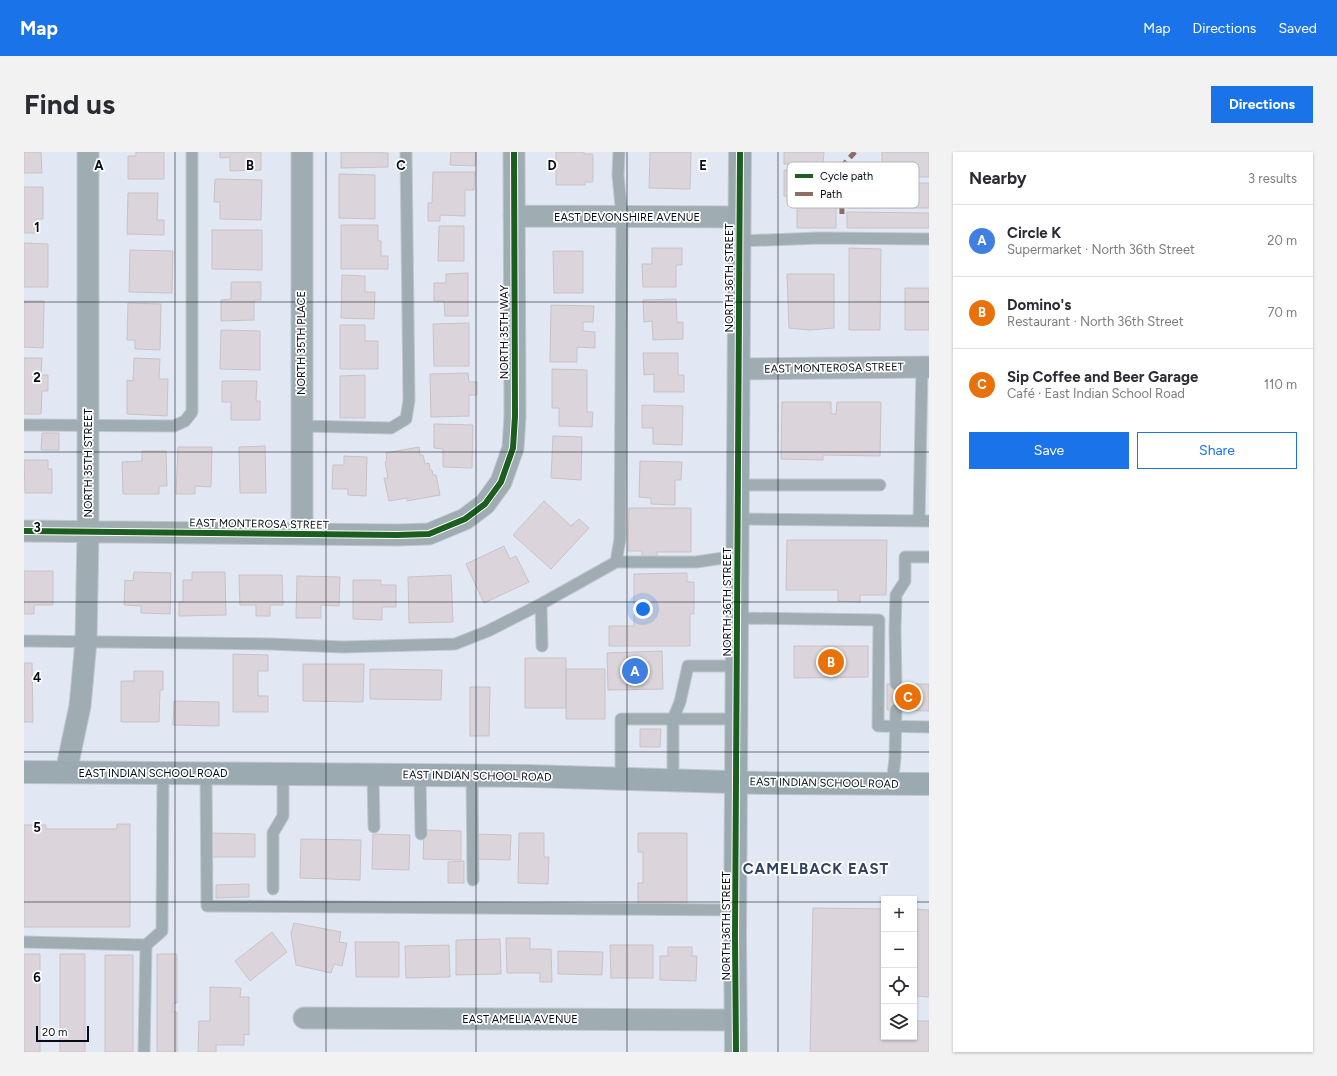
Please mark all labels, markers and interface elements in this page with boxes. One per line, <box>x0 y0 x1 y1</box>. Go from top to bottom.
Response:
text: Map <box>20 17 58 40</box>
text: Map <box>1143 20 1171 37</box>
text: Directions <box>1193 20 1256 37</box>
text: Saved <box>1278 20 1317 37</box>
button: Directions <box>1211 86 1313 123</box>
text: Find us <box>24 87 115 121</box>
text: A <box>94 158 104 173</box>
text: B <box>246 158 254 173</box>
text: C <box>396 158 406 173</box>
text: D <box>547 158 557 173</box>
text: E <box>699 158 707 173</box>
legend <box>787 162 919 208</box>
text: Nearby <box>969 168 1027 188</box>
text: Cycle path <box>820 170 873 183</box>
text: 3 results <box>1248 171 1297 186</box>
text: Path <box>820 188 842 201</box>
street label: EAST DEVONSHIRE AVENUE <box>554 211 700 224</box>
text: 1 <box>34 220 40 235</box>
street label: NORTH 36TH STREET <box>723 223 736 333</box>
text: Circle K <box>1007 224 1061 242</box>
text: A <box>977 233 987 248</box>
text: 20 m <box>1267 233 1297 248</box>
text: Supermarket · North 36th Street <box>1007 242 1195 257</box>
street label: NORTH 35TH WAY <box>498 284 511 379</box>
street label: NORTH 35TH PLACE <box>295 291 308 395</box>
text: Domino's <box>1007 296 1071 314</box>
text: B <box>978 305 986 320</box>
text: 70 m <box>1267 305 1297 320</box>
text: Restaurant · North 36th Street <box>1007 314 1184 329</box>
street label: EAST MONTEROSA STREET <box>764 360 904 376</box>
text: Sip Coffee and Beer Garage <box>1007 368 1198 386</box>
text: 2 <box>33 370 41 385</box>
text: C <box>977 377 987 392</box>
text: 110 m <box>1264 377 1297 392</box>
text: Café · East Indian School Road <box>1007 386 1185 401</box>
street label: NORTH 35TH STREET <box>82 408 95 518</box>
button: Save <box>969 432 1129 469</box>
button: Share <box>1137 432 1297 469</box>
street label: EAST MONTEROSA STREET <box>189 516 329 532</box>
text: 3 <box>33 520 41 535</box>
street label: NORTH 36TH STREET <box>721 547 734 657</box>
your location <box>633 599 653 619</box>
pin: B <box>818 647 844 677</box>
pin: A <box>622 656 648 686</box>
text: 4 <box>33 670 41 685</box>
pin: C <box>895 682 921 712</box>
street label: EAST INDIAN SCHOOL ROAD <box>78 767 228 780</box>
street label: EAST INDIAN SCHOOL ROAD <box>402 768 552 784</box>
street label: EAST INDIAN SCHOOL ROAD <box>749 775 899 791</box>
text: 5 <box>33 820 41 835</box>
district label: CAMELBACK EAST <box>743 860 889 878</box>
street label: NORTH 36TH STREET <box>720 871 733 981</box>
map controls <box>881 896 917 1040</box>
button: + <box>881 896 917 932</box>
button: − <box>881 932 917 968</box>
button: locate <box>881 968 917 1004</box>
text: 6 <box>33 970 41 985</box>
button: layers <box>881 1004 917 1040</box>
street label: EAST AMELIA AVENUE <box>462 1013 578 1026</box>
scale bar <box>36 1024 89 1043</box>
text: 20 m <box>42 1026 67 1039</box>

